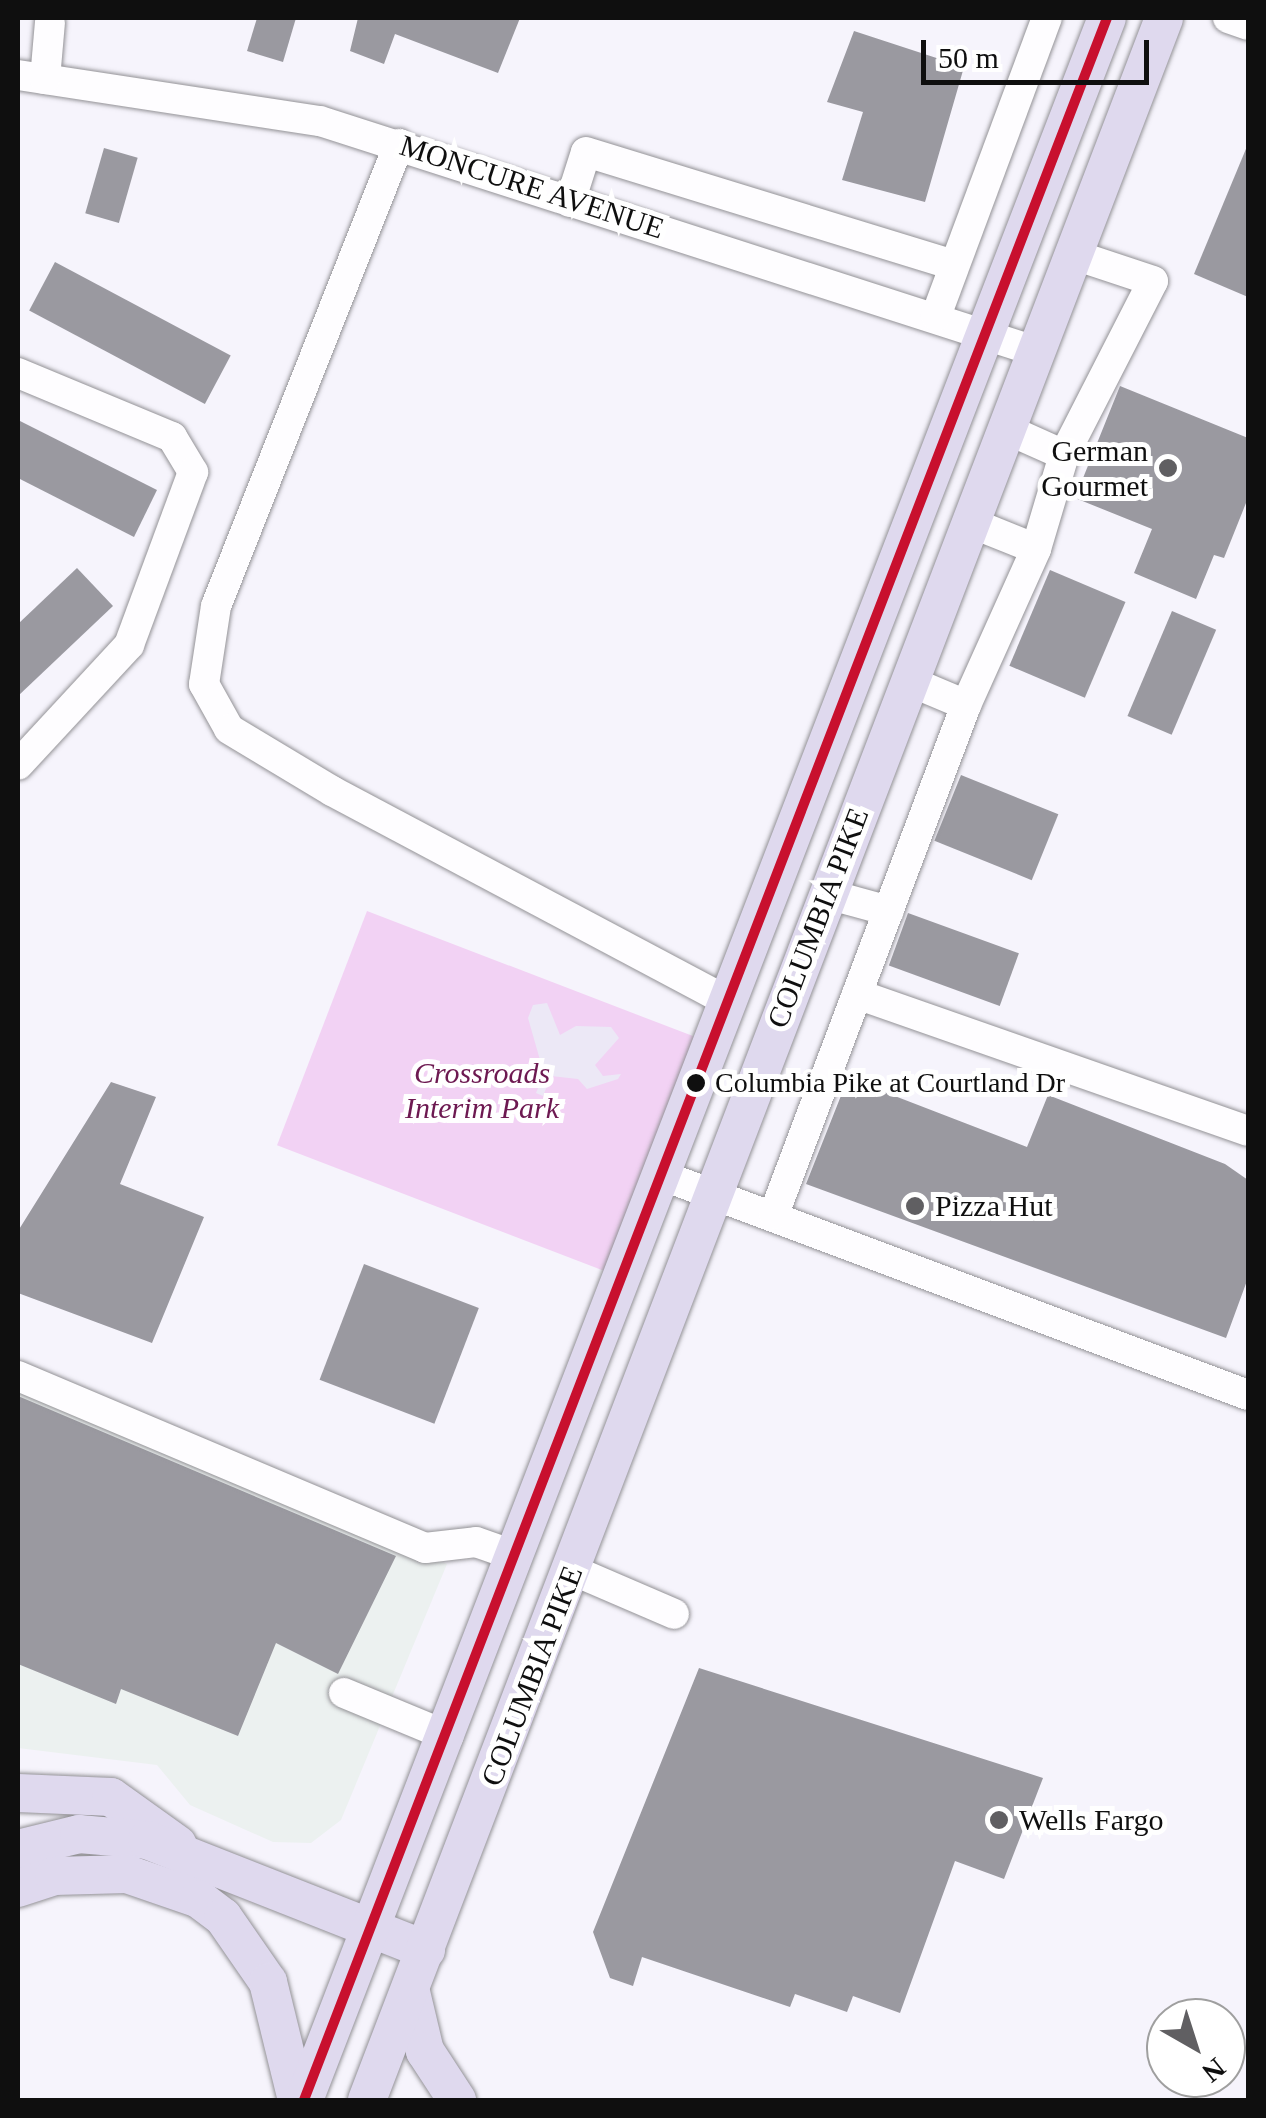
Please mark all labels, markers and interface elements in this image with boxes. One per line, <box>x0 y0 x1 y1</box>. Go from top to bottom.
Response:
scale bar <box>926 20 1154 82</box>
text: 50 m <box>938 41 999 74</box>
street label: MONCURE AVENUE <box>395 127 669 247</box>
place label: German Gourmet <box>1041 433 1148 504</box>
marker: German Gourmet <box>1157 457 1179 479</box>
street label: COLUMBIA PIKE <box>759 802 877 1034</box>
park label: Crossroads Interim Park <box>405 1055 559 1126</box>
place label: Columbia Pike at Courtland Dr <box>715 1066 1065 1100</box>
marker: Columbia Pike at Courtland Dr <box>686 1073 706 1093</box>
place label: Pizza Hut <box>935 1188 1052 1224</box>
marker: Pizza Hut <box>904 1195 926 1217</box>
street label: COLUMBIA PIKE <box>473 1560 591 1792</box>
place label: Wells Fargo <box>1019 1802 1164 1838</box>
marker: Wells Fargo <box>988 1809 1010 1831</box>
north arrow <box>1146 1998 1246 2098</box>
text: N <box>1196 2052 1232 2089</box>

